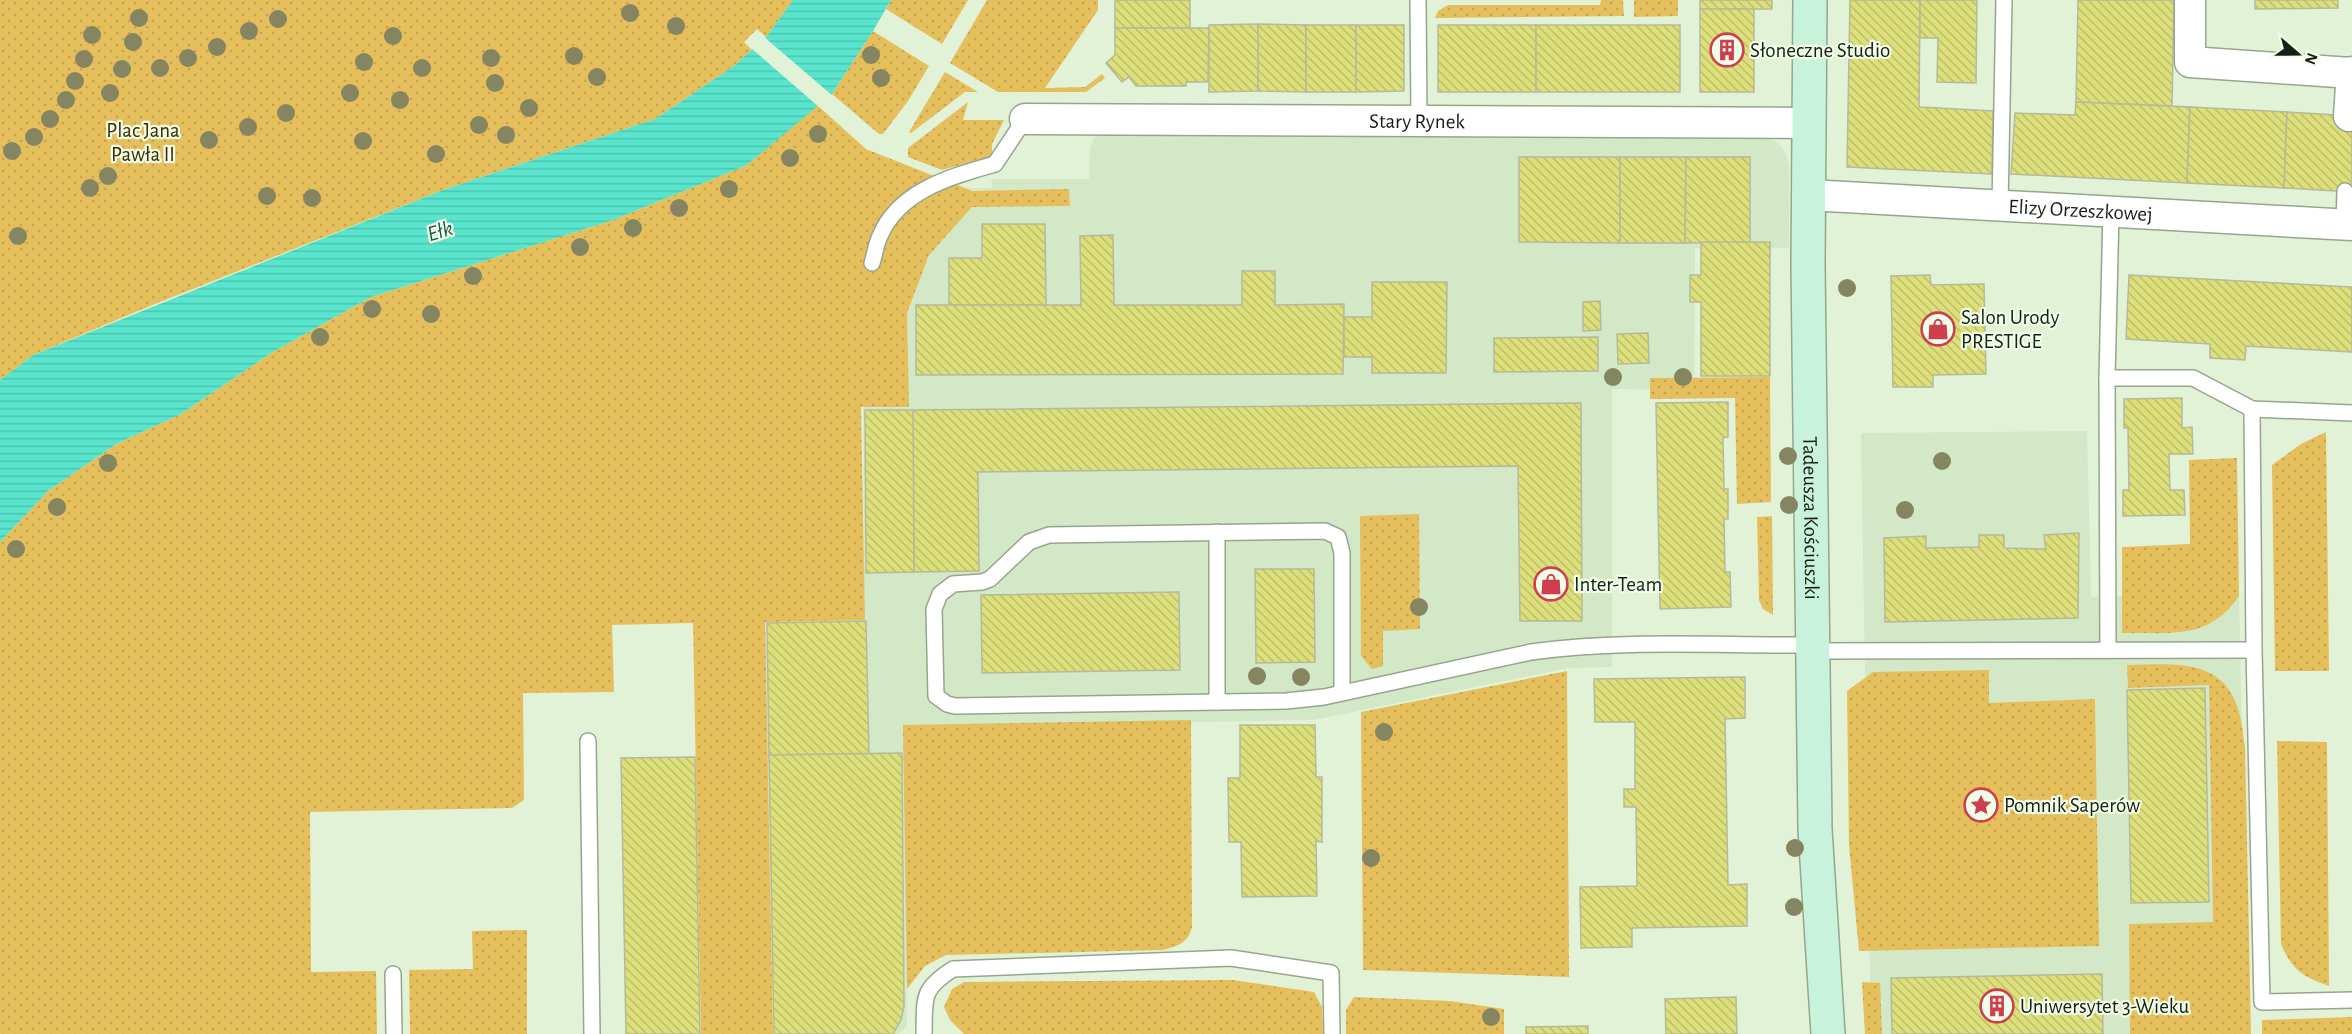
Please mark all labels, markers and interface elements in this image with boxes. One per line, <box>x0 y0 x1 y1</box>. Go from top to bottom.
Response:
north arrow <box>2268 24 2328 84</box>
building icon: Słoneczne Studio <box>1709 32 1745 68</box>
place label: Słoneczne Studio <box>1750 40 1890 61</box>
text: N <box>2302 51 2321 67</box>
street label: Stary Rynek <box>1369 110 1465 132</box>
park label: Plac Jana Pawła II <box>106 120 180 165</box>
street label: Elizy Orzeszkowej <box>2008 196 2153 224</box>
water label: Ełk <box>425 217 455 245</box>
place label: Salon Urody PRESTIGE <box>1961 307 2059 352</box>
shop icon: Salon Urody PRESTIGE <box>1920 311 1956 347</box>
street label: Tadeusza Kościuszki <box>1800 436 1823 600</box>
shop icon: Inter-Team <box>1533 566 1569 602</box>
place label: Inter-Team <box>1574 574 1662 595</box>
place icon: Pomnik Saperów <box>1963 787 1999 823</box>
place label: Pomnik Saperów <box>2004 795 2140 816</box>
building icon: Uniwersytet 3-Wieku <box>1979 988 2015 1024</box>
place label: Uniwersytet 3-Wieku <box>2020 996 2189 1017</box>

